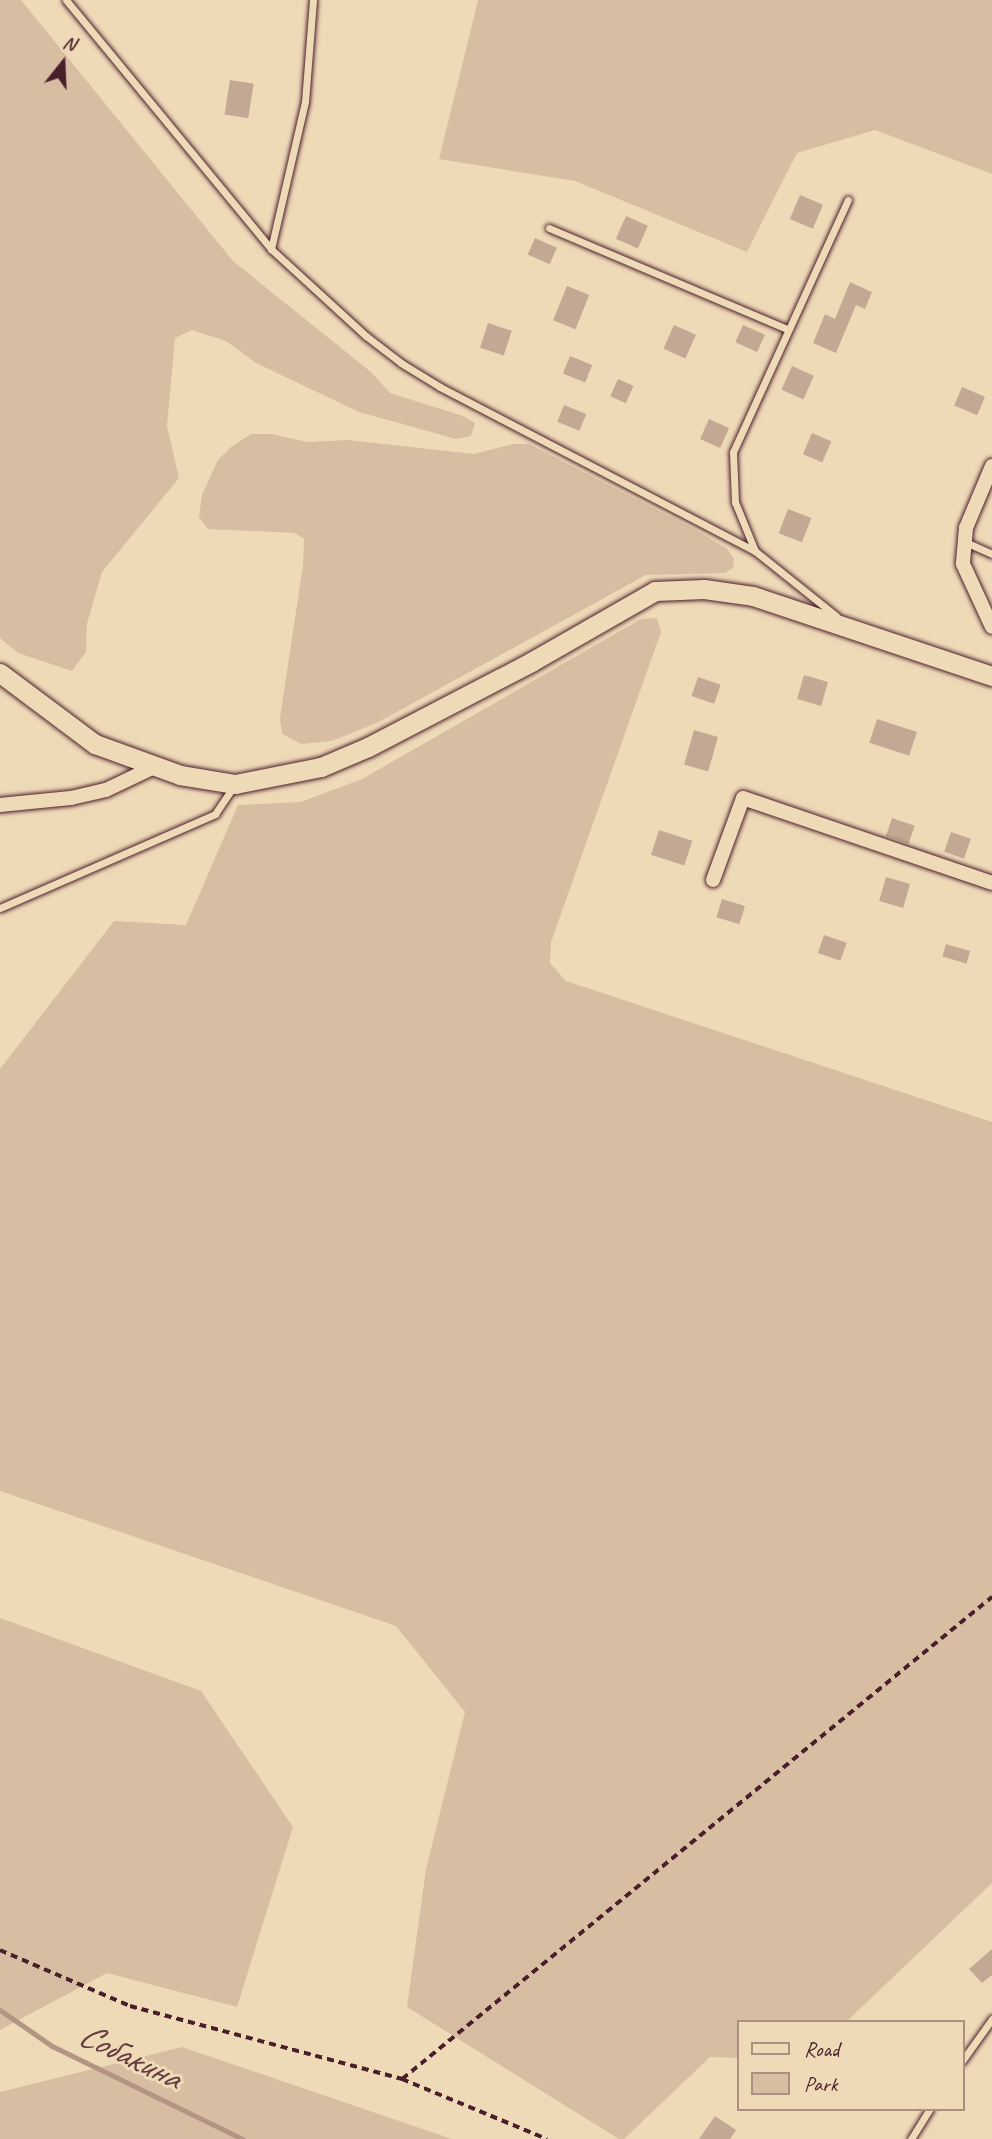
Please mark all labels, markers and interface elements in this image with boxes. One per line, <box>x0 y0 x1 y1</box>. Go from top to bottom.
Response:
north arrow <box>28 28 98 98</box>
text: N <box>60 30 79 56</box>
water label: Собакина <box>72 2013 188 2099</box>
legend <box>736 2020 964 2111</box>
text: Road <box>804 2036 839 2062</box>
text: Park <box>804 2071 837 2097</box>

